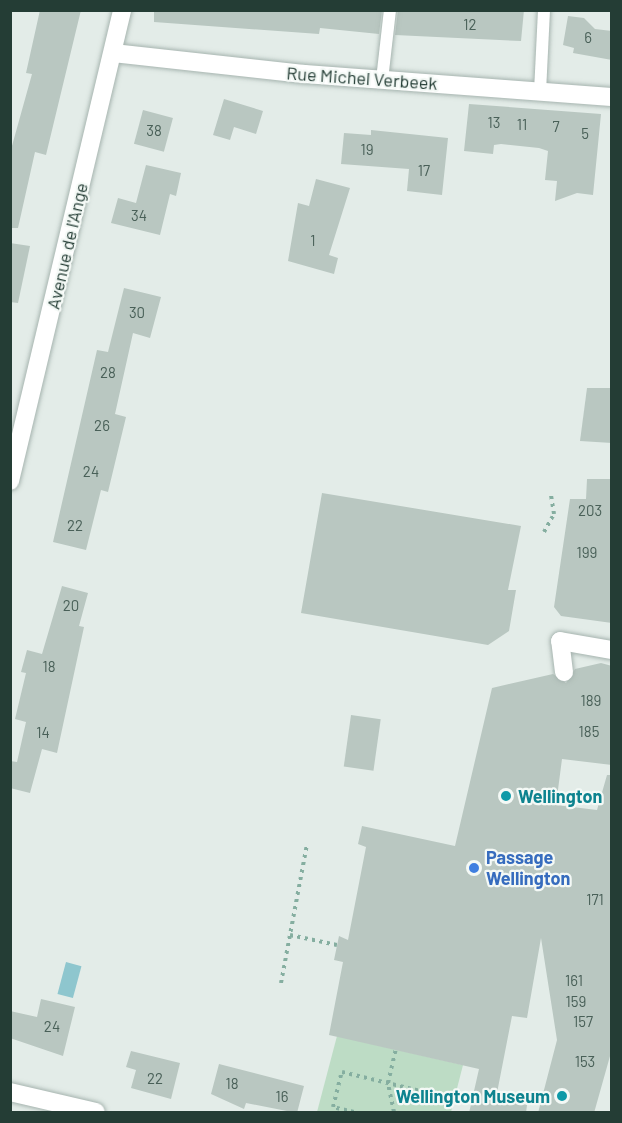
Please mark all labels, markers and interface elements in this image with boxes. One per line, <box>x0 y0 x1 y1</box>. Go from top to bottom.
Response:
house number: 12 <box>463 16 477 34</box>
house number: 6 <box>584 29 592 47</box>
street label: Rue Michel Verbeek <box>286 62 438 94</box>
house number: 13 <box>488 114 500 132</box>
house number: 11 <box>517 116 527 134</box>
house number: 7 <box>552 118 560 136</box>
house number: 38 <box>146 122 162 140</box>
house number: 5 <box>581 125 589 143</box>
house number: 19 <box>360 141 374 159</box>
house number: 17 <box>418 162 430 180</box>
street label: Avenue de l'Ange <box>42 181 92 311</box>
house number: 34 <box>131 207 147 225</box>
house number: 1 <box>310 232 316 250</box>
house number: 30 <box>129 304 145 322</box>
house number: 28 <box>100 364 116 382</box>
house number: 26 <box>94 417 110 435</box>
house number: 24 <box>83 463 99 481</box>
house number: 203 <box>578 502 602 520</box>
house number: 22 <box>67 517 83 535</box>
house number: 199 <box>577 544 597 562</box>
house number: 20 <box>63 597 79 615</box>
house number: 18 <box>42 658 56 676</box>
house number: 189 <box>581 692 601 710</box>
house number: 185 <box>579 723 599 741</box>
house number: 14 <box>36 724 50 742</box>
place label: Wellington <box>518 785 602 807</box>
marker: Wellington <box>499 789 513 803</box>
place label: Passage Wellington <box>486 847 570 890</box>
marker: Passage Wellington <box>467 861 481 875</box>
house number: 171 <box>586 891 604 909</box>
house number: 161 <box>565 972 583 990</box>
house number: 159 <box>566 993 586 1011</box>
house number: 157 <box>573 1013 593 1031</box>
house number: 24 <box>44 1018 60 1036</box>
house number: 153 <box>575 1053 595 1071</box>
house number: 22 <box>147 1070 163 1088</box>
house number: 18 <box>225 1075 239 1093</box>
place label: Wellington Museum <box>396 1085 550 1107</box>
house number: 16 <box>276 1088 288 1106</box>
marker: Wellington Museum <box>555 1089 569 1103</box>

